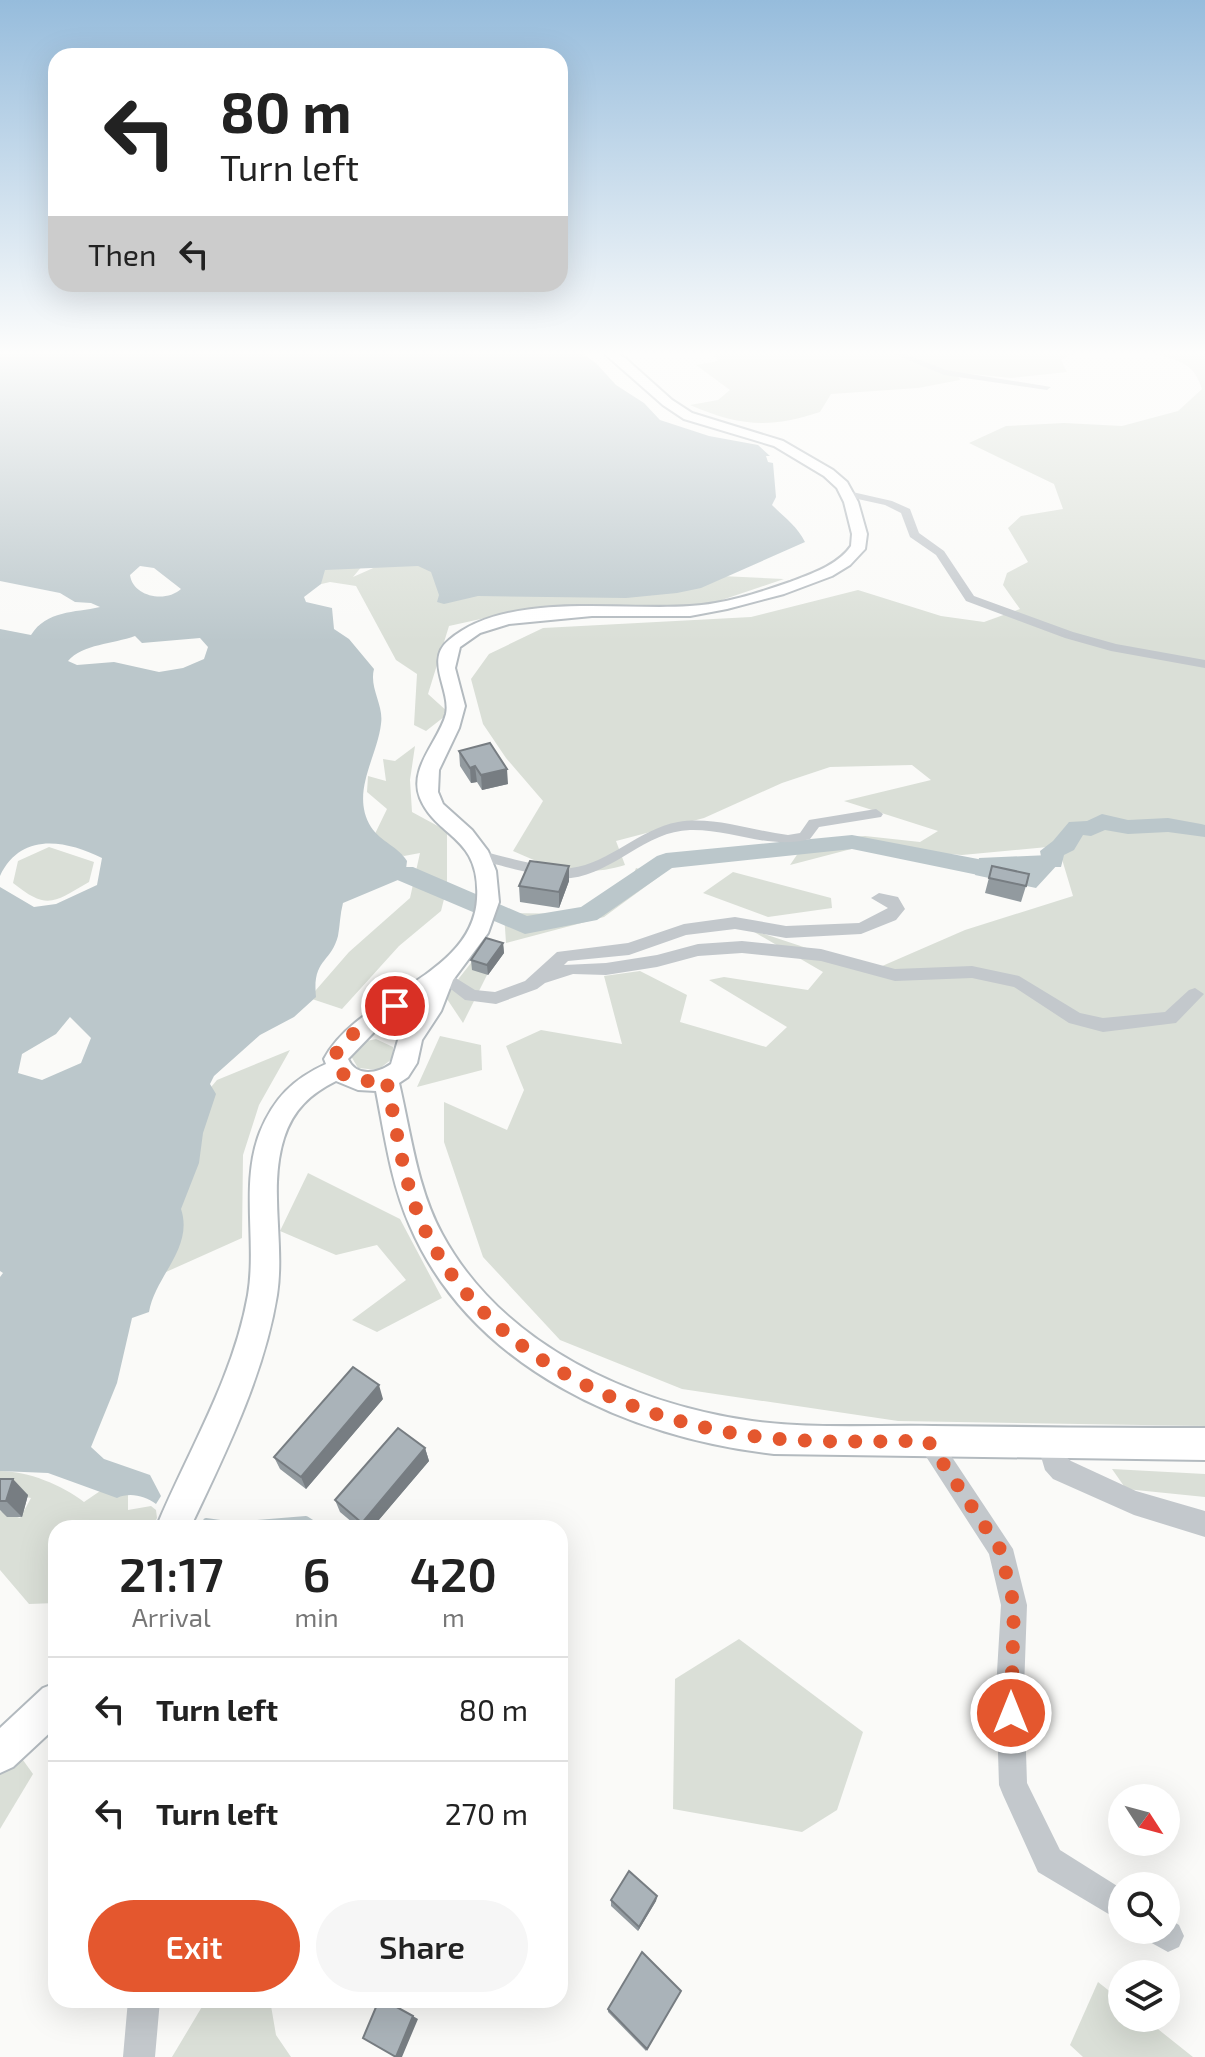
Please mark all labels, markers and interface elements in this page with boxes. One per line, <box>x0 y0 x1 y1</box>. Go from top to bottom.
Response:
text: 80 m <box>220 77 352 144</box>
icon: left <box>88 80 192 184</box>
text: Turn left <box>220 145 359 188</box>
icon: left <box>172 232 216 276</box>
text: Then <box>88 236 156 272</box>
pin <box>361 972 429 1040</box>
icon: arrive <box>373 984 417 1028</box>
text: 21:17 <box>119 1544 223 1602</box>
text: 6 <box>303 1544 331 1602</box>
text: 420 <box>410 1544 497 1602</box>
text: Arrival <box>132 1601 211 1632</box>
text: min <box>294 1601 339 1632</box>
text: m <box>442 1601 465 1632</box>
position arrow <box>969 1671 1053 1755</box>
icon: left <box>88 1687 132 1731</box>
text: Turn left <box>156 1691 278 1727</box>
text: 80 m <box>459 1691 528 1727</box>
north arrow <box>1108 1784 1180 1856</box>
map controls <box>1108 1784 1180 2032</box>
icon: left <box>88 1791 132 1835</box>
text: Turn left <box>156 1795 278 1831</box>
text: 270 m <box>445 1795 528 1831</box>
button: search <box>1108 1872 1180 1944</box>
button: Exit <box>88 1900 300 1992</box>
button: Share <box>316 1900 528 1992</box>
button: layers <box>1108 1960 1180 2032</box>

